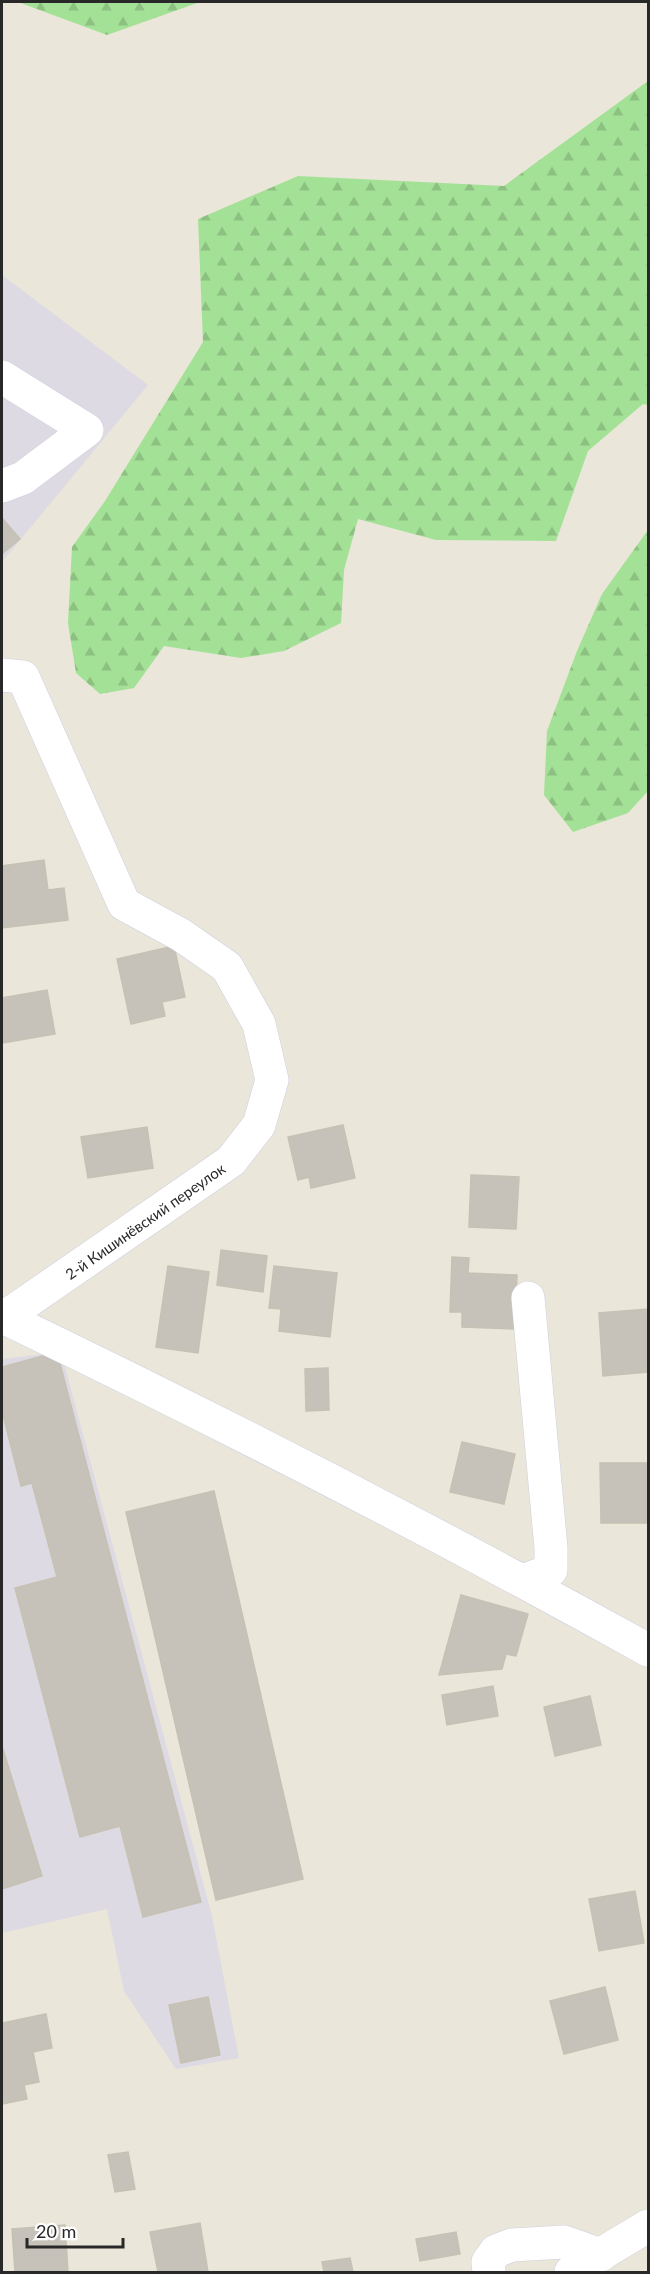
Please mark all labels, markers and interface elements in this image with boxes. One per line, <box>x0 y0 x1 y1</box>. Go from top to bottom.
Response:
street label: 2-й Кишинёвский переулок <box>62 1159 228 1283</box>
scale bar <box>27 2211 123 2249</box>
text: 20 m <box>36 2220 76 2242</box>

